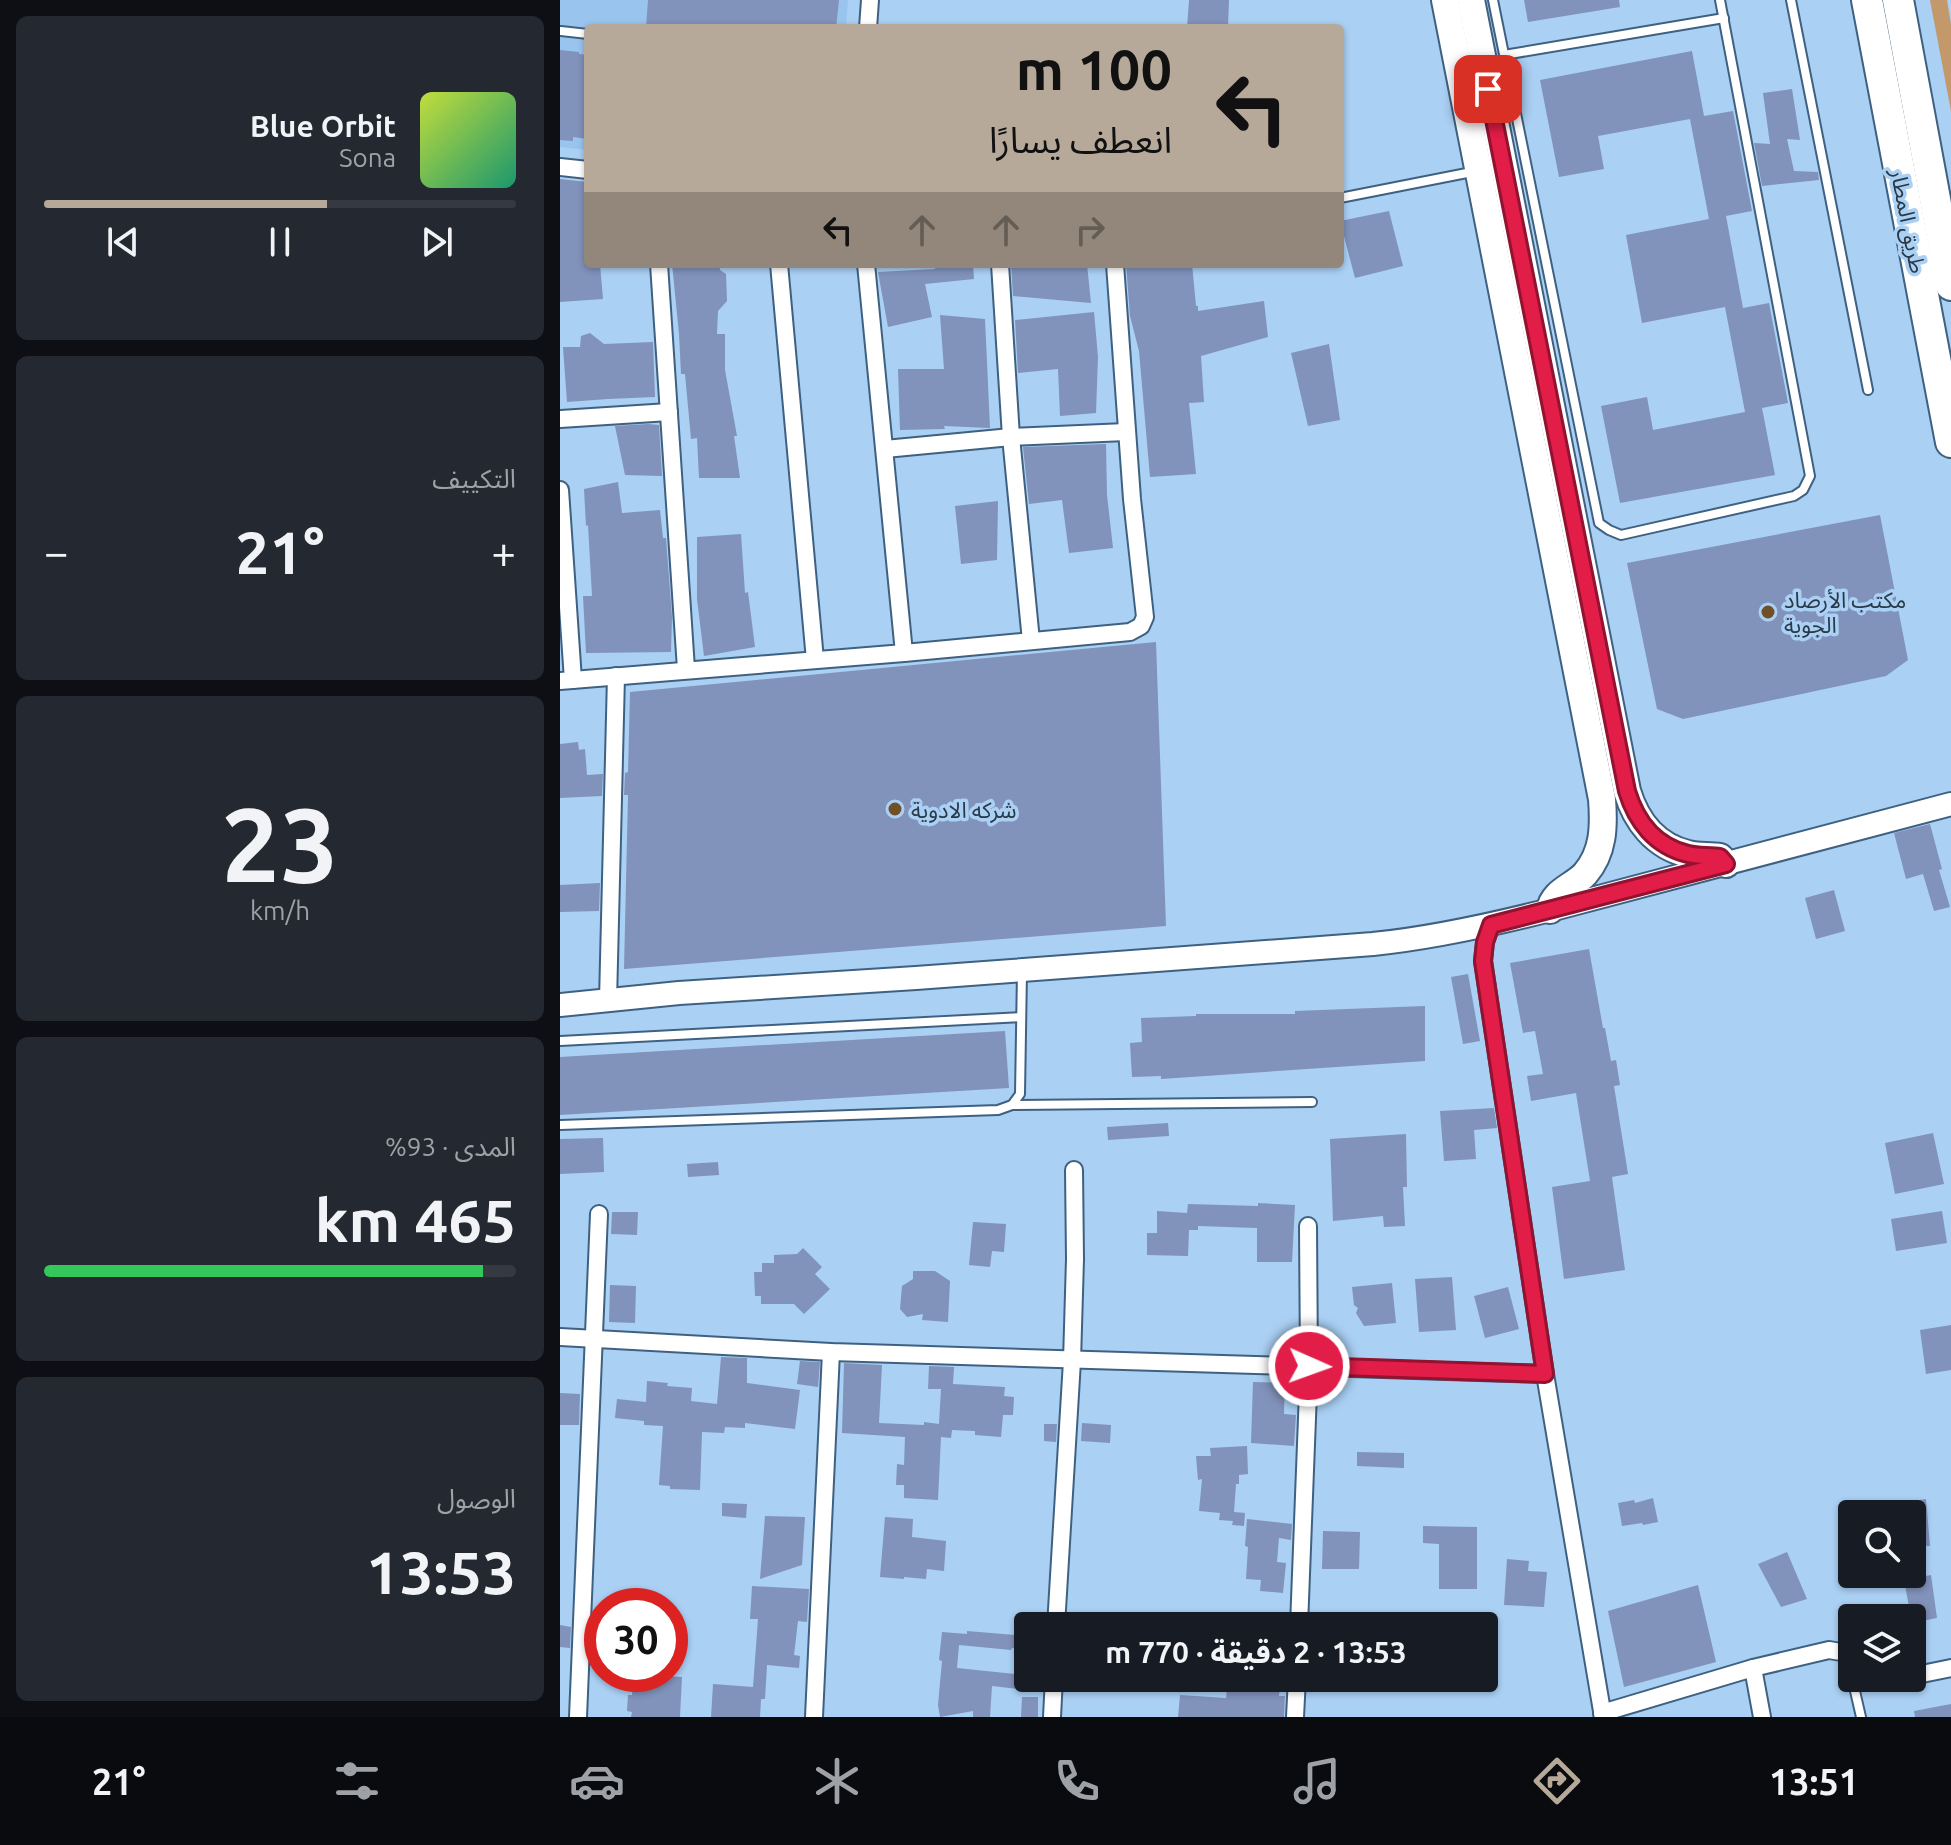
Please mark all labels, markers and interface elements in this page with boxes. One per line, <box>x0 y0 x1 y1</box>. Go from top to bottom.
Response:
text: 100 m <box>1016 38 1172 101</box>
pin <box>1454 55 1522 123</box>
icon: left <box>1200 56 1304 160</box>
icon: arrive <box>1466 67 1510 111</box>
text: Blue Orbit <box>250 109 396 143</box>
text: انعطف يسارًا <box>989 119 1172 160</box>
text: Sona <box>339 143 396 172</box>
street label: طريق المطار <box>1884 166 1931 276</box>
icon: left <box>816 208 860 252</box>
icon: ahead <box>900 208 944 252</box>
icon: ahead <box>984 208 1028 252</box>
icon: right <box>1068 208 1112 252</box>
icon: previous <box>101 220 145 264</box>
icon: pause <box>258 220 302 264</box>
icon: next <box>415 220 459 264</box>
text: التكييف <box>432 464 516 493</box>
text: 21° <box>236 518 324 585</box>
text: − <box>44 527 69 576</box>
text: + <box>491 527 516 576</box>
place label: مكتب الأرصاد الجوية <box>1784 587 1906 638</box>
marker: مكتب الأرصاد الجوية <box>1759 603 1777 621</box>
text: 23 <box>221 785 339 902</box>
place label: شركه الادوية <box>911 797 1017 823</box>
marker: شركه الادوية <box>886 800 904 818</box>
text: km/h <box>250 896 310 925</box>
text: المدى · 93% <box>385 1132 516 1161</box>
text: 465 km <box>315 1186 516 1253</box>
position arrow <box>1267 1324 1351 1408</box>
text: الوصول <box>437 1484 516 1513</box>
map controls <box>1838 1500 1926 1692</box>
button: search <box>1838 1500 1926 1588</box>
text: 13:53 <box>366 1538 516 1605</box>
speed limit sign: 30 <box>584 1588 688 1692</box>
button: layers <box>1838 1604 1926 1692</box>
text: 13:53 · 2 دقيقة · 770 m <box>1105 1635 1407 1669</box>
icon: filters <box>329 1753 385 1809</box>
icon: car <box>569 1753 625 1809</box>
icon: climate <box>809 1753 865 1809</box>
icon: phone <box>1049 1753 1105 1809</box>
icon: music <box>1289 1753 1345 1809</box>
icon: directions <box>1529 1753 1585 1809</box>
text: 21° <box>92 1761 145 1802</box>
text: 13:51 <box>1769 1761 1859 1802</box>

